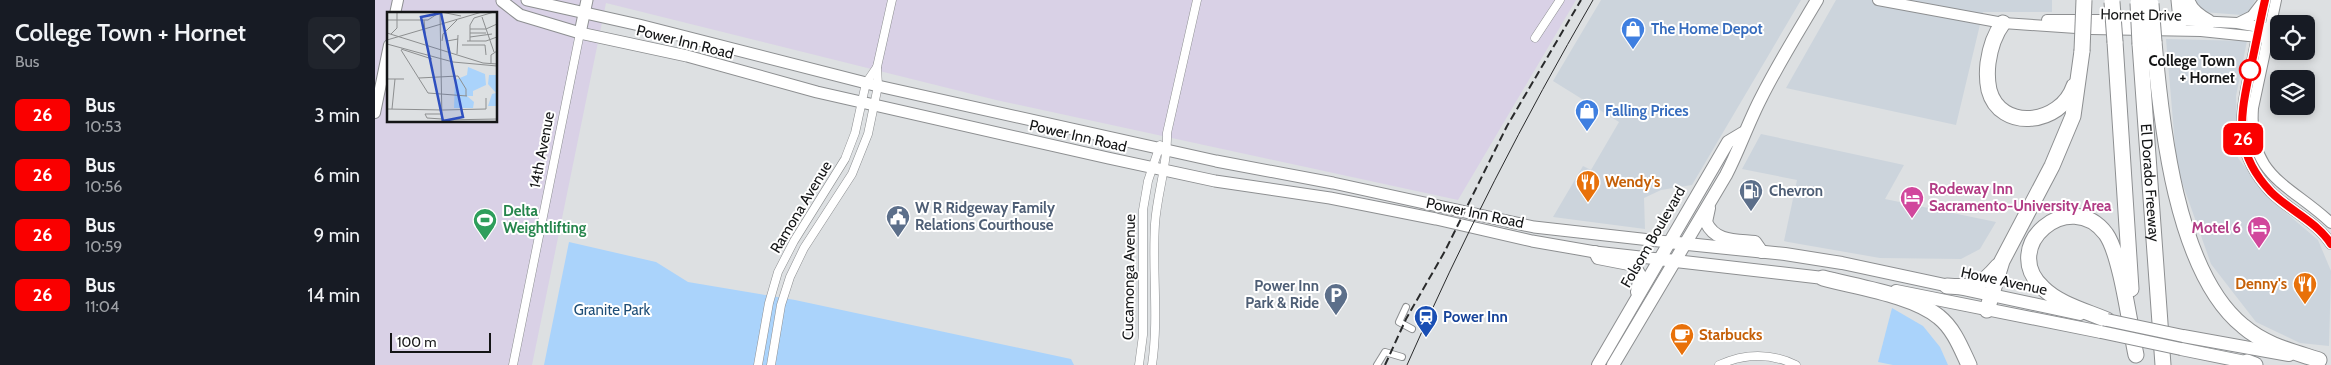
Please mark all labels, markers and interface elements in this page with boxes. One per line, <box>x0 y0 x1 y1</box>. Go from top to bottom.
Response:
street label: Hornet Drive <box>2100 5 2182 25</box>
inset map <box>387 12 497 122</box>
map controls <box>2270 15 2315 115</box>
button: locate <box>2270 15 2315 60</box>
shop icon: The Home Depot <box>1620 16 1646 50</box>
button: heart <box>308 17 360 69</box>
text: College Town + Hornet <box>15 18 246 47</box>
place label: The Home Depot <box>1651 20 1763 38</box>
street label: Power Inn Road <box>635 21 735 63</box>
text: Bus <box>15 52 39 71</box>
place label: College Town + Hornet <box>2149 52 2235 87</box>
marker: College Town + Hornet <box>2239 59 2261 81</box>
button: layers <box>2270 70 2315 115</box>
text: Bus <box>85 94 115 117</box>
shop icon: Falling Prices <box>1574 98 1600 132</box>
place label: Falling Prices <box>1605 102 1689 120</box>
text: 26 <box>33 104 52 126</box>
text: 3 min <box>314 104 360 127</box>
street label: 14th Avenue <box>526 110 558 190</box>
street label: Power Inn Road <box>1027 116 1129 156</box>
text: 10:53 <box>85 117 122 136</box>
street label: El Dorado Freeway <box>2137 123 2163 243</box>
line badge: 26 <box>2221 123 2265 155</box>
text: 26 <box>2233 128 2253 150</box>
text: Bus <box>85 154 115 177</box>
street label: Ramona Avenue <box>766 157 836 256</box>
text: 26 <box>33 164 52 186</box>
text: 6 min <box>314 164 360 187</box>
restaurant icon: Wendy's <box>1575 169 1601 203</box>
place label: Wendy's <box>1605 173 1660 191</box>
text: 10:56 <box>85 177 122 196</box>
fuel station icon: Chevron <box>1738 178 1764 212</box>
place label: Rodeway Inn Sacramento-University Area <box>1929 180 2112 215</box>
place label: Chevron <box>1769 182 1823 200</box>
street label: Folsom Boulevard <box>1617 183 1689 291</box>
hotel icon: Rodeway Inn Sacramento-University Area <box>1899 185 1925 219</box>
street label: Power Inn Road <box>1424 194 1526 232</box>
place label: W R Ridgeway Family Relations Courthouse <box>915 199 1056 234</box>
place label: Delta Weightlifting <box>503 202 587 237</box>
public building icon: W R Ridgeway Family Relations Courthouse <box>885 204 911 238</box>
sports icon: Delta Weightlifting <box>472 207 498 241</box>
street label: Cucamonga Avenue <box>1119 213 1139 340</box>
text: Bus <box>85 214 115 237</box>
hotel icon: Motel 6 <box>2246 215 2272 249</box>
place label: Motel 6 <box>2192 219 2241 237</box>
text: 26 <box>33 224 52 246</box>
text: 9 min <box>314 224 360 247</box>
text: 10:59 <box>85 237 122 256</box>
street label: Howe Avenue <box>1959 263 2049 299</box>
restaurant icon: Denny's <box>2292 271 2318 305</box>
text: Bus <box>85 274 115 297</box>
place label: Denny's <box>2235 275 2287 293</box>
place label: Power Inn Park & Ride <box>1245 277 1319 312</box>
parking icon: Power Inn Park & Ride <box>1323 282 1349 316</box>
text: 26 <box>33 284 52 306</box>
text: 14 min <box>307 284 360 307</box>
text: 11:04 <box>85 297 119 316</box>
park label: Granite Park <box>574 301 651 319</box>
station icon: Power Inn <box>1413 304 1439 338</box>
place label: Power Inn <box>1443 308 1508 326</box>
cafe icon: Starbucks <box>1669 322 1695 356</box>
place label: Starbucks <box>1699 326 1762 344</box>
scale bar <box>390 330 491 353</box>
text: 100 m <box>397 333 437 351</box>

